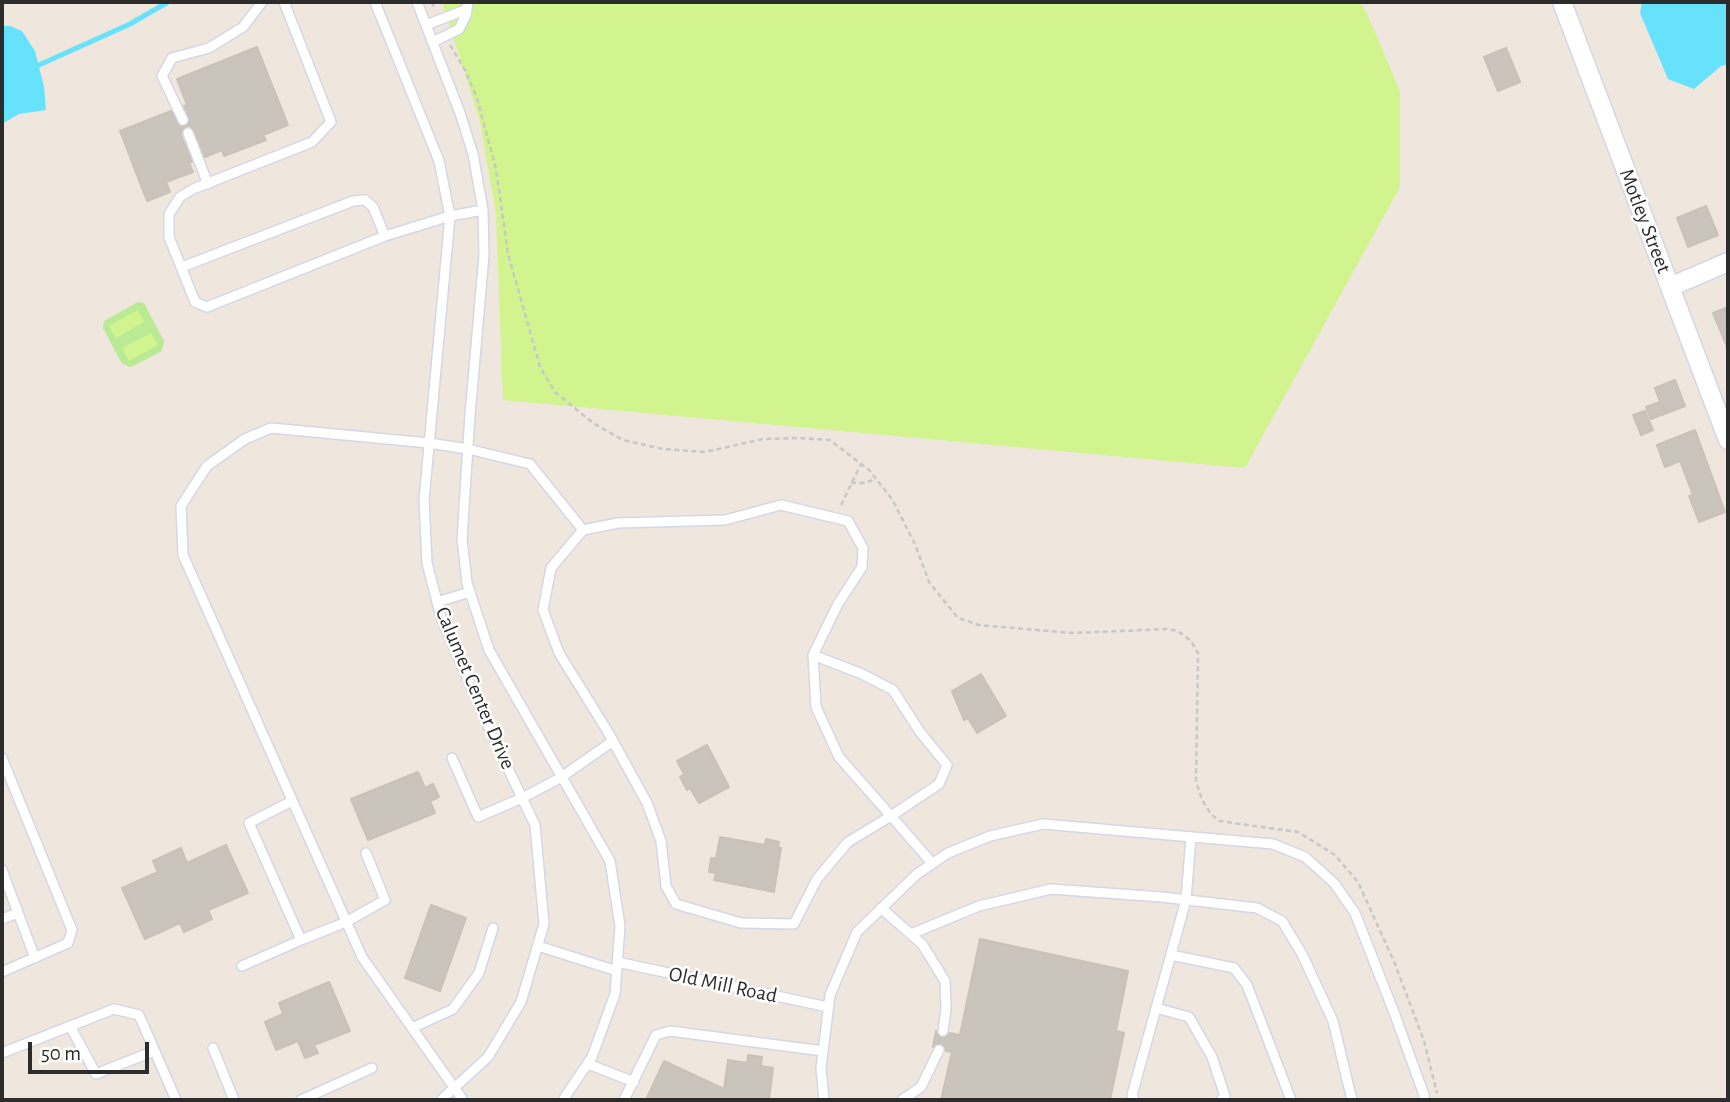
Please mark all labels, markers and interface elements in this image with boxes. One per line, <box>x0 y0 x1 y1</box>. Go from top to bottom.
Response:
street label: Motley Street <box>1614 165 1676 277</box>
street label: Calumet Center Drive <box>429 603 521 773</box>
street label: Old Mill Road <box>667 961 779 1009</box>
scale bar <box>32 1028 152 1072</box>
text: 50 m <box>41 1043 81 1064</box>

